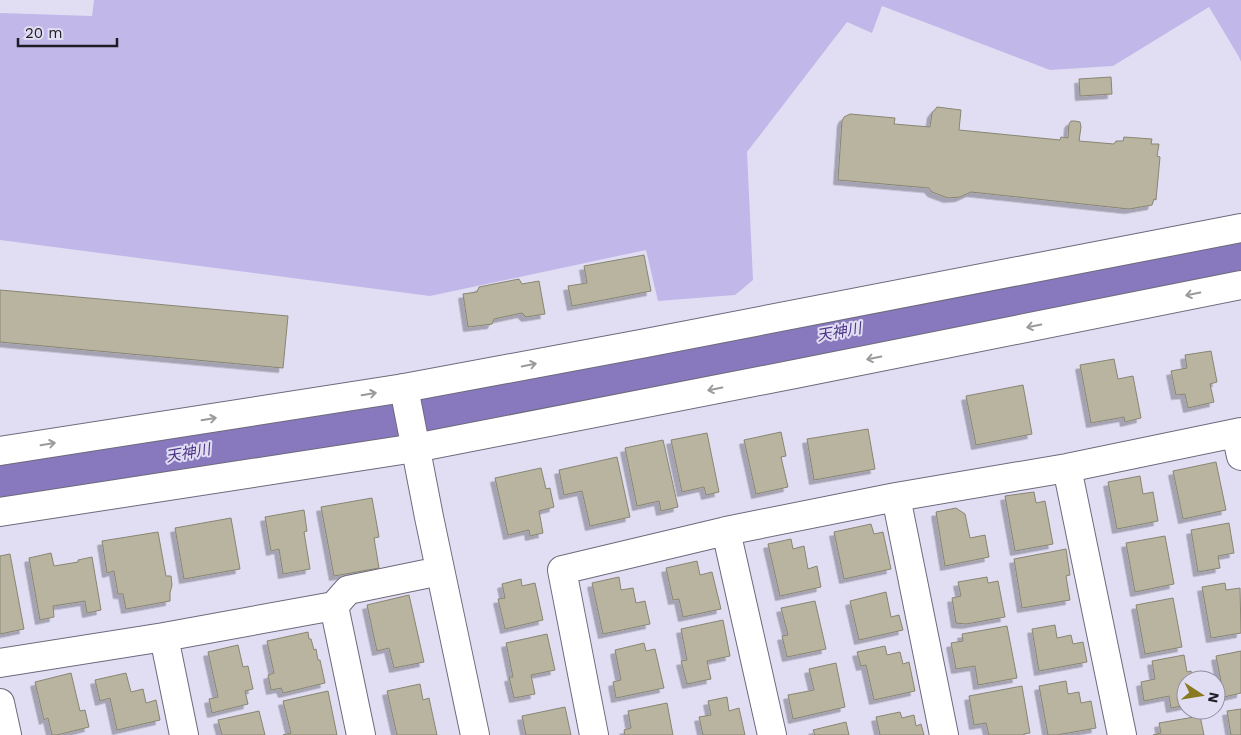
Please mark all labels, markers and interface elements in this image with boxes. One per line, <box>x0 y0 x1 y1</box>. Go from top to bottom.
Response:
scale bar <box>18 15 116 47</box>
text: 20 m <box>25 24 63 42</box>
one-way arrow <box>1186 290 1202 300</box>
water label: 天神川 <box>815 319 865 345</box>
one-way arrow <box>1026 322 1042 332</box>
one-way arrow <box>867 354 883 363</box>
one-way arrow <box>521 360 537 370</box>
one-way arrow <box>707 385 723 395</box>
one-way arrow <box>361 388 377 398</box>
one-way arrow <box>200 413 216 423</box>
one-way arrow <box>40 439 56 449</box>
water label: 天神川 <box>164 440 214 466</box>
north arrow <box>1176 670 1226 720</box>
text: N <box>1205 691 1223 704</box>

